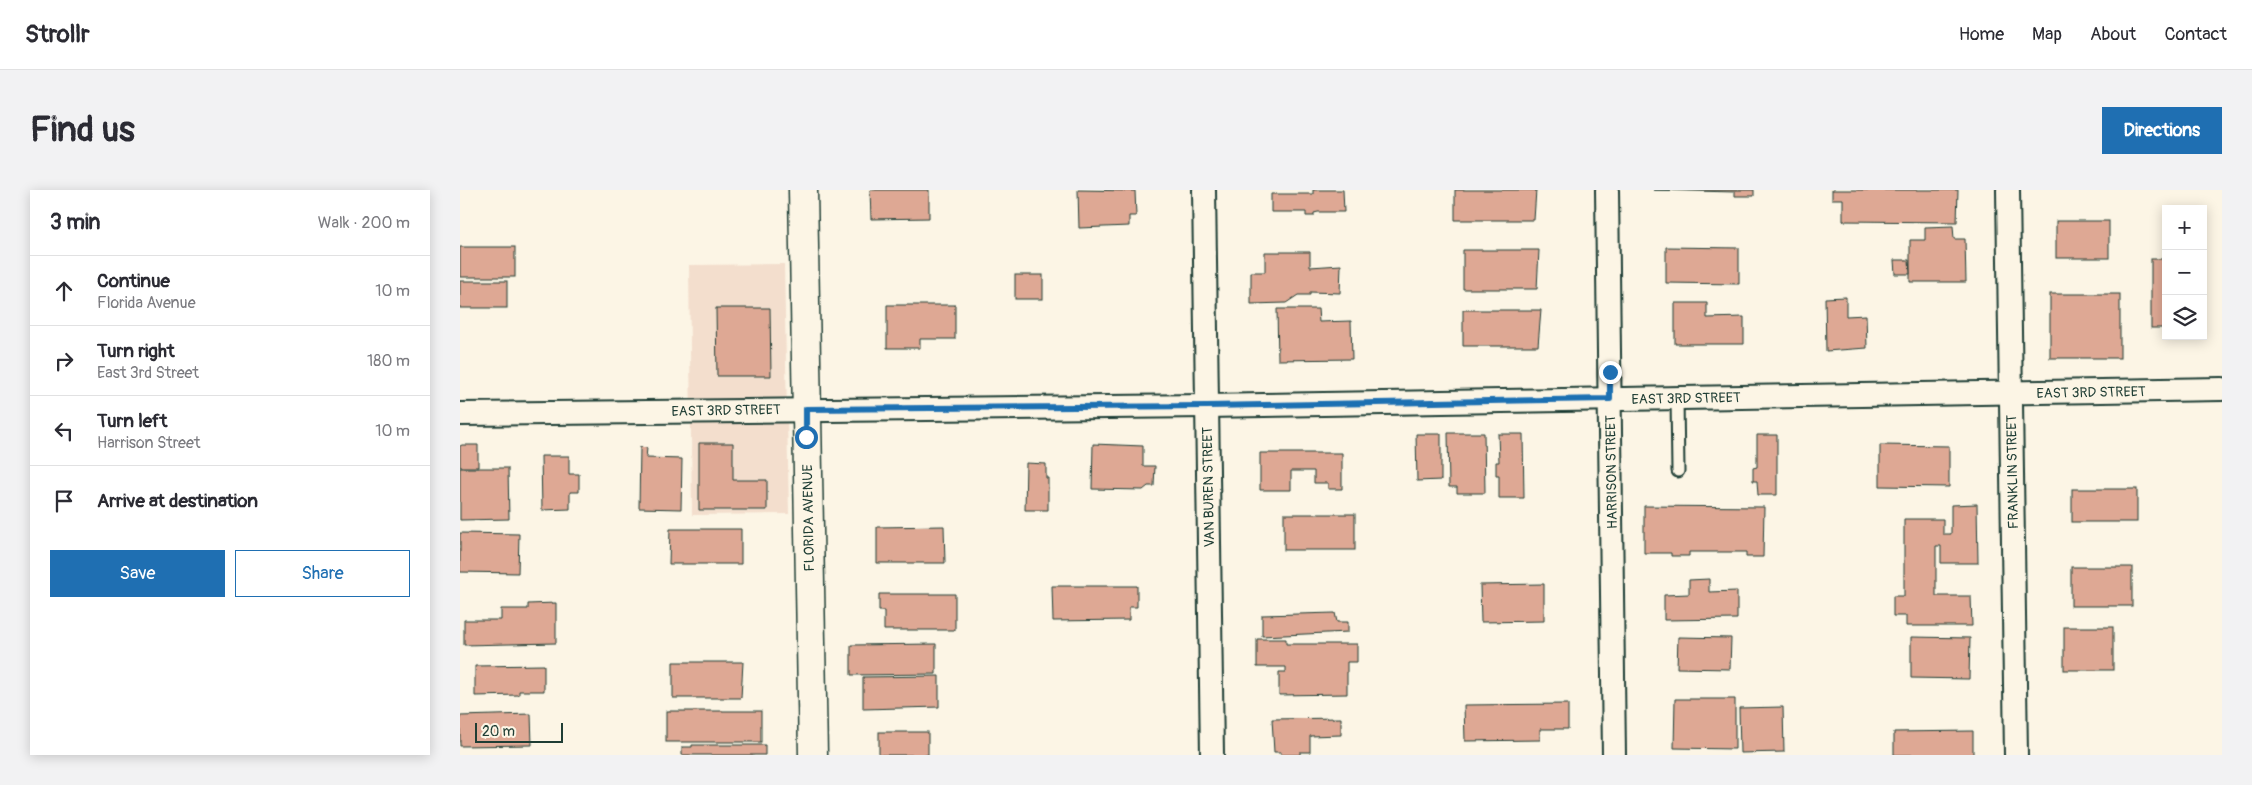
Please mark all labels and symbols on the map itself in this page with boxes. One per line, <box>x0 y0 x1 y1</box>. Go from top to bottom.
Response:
route end <box>1599 361 1622 384</box>
street label: EAST 3RD STREET <box>2036 383 2146 402</box>
street label: EAST 3RD STREET <box>1631 389 1741 408</box>
street label: EAST 3RD STREET <box>671 401 781 420</box>
street label: HARRISON STREET <box>1602 415 1621 529</box>
street label: FRANKLIN STREET <box>2003 415 2022 529</box>
route start <box>795 426 818 449</box>
street label: VAN BUREN STREET <box>1199 426 1218 547</box>
street label: FLORIDA AVENUE <box>799 464 818 572</box>
scale bar <box>475 720 562 743</box>

